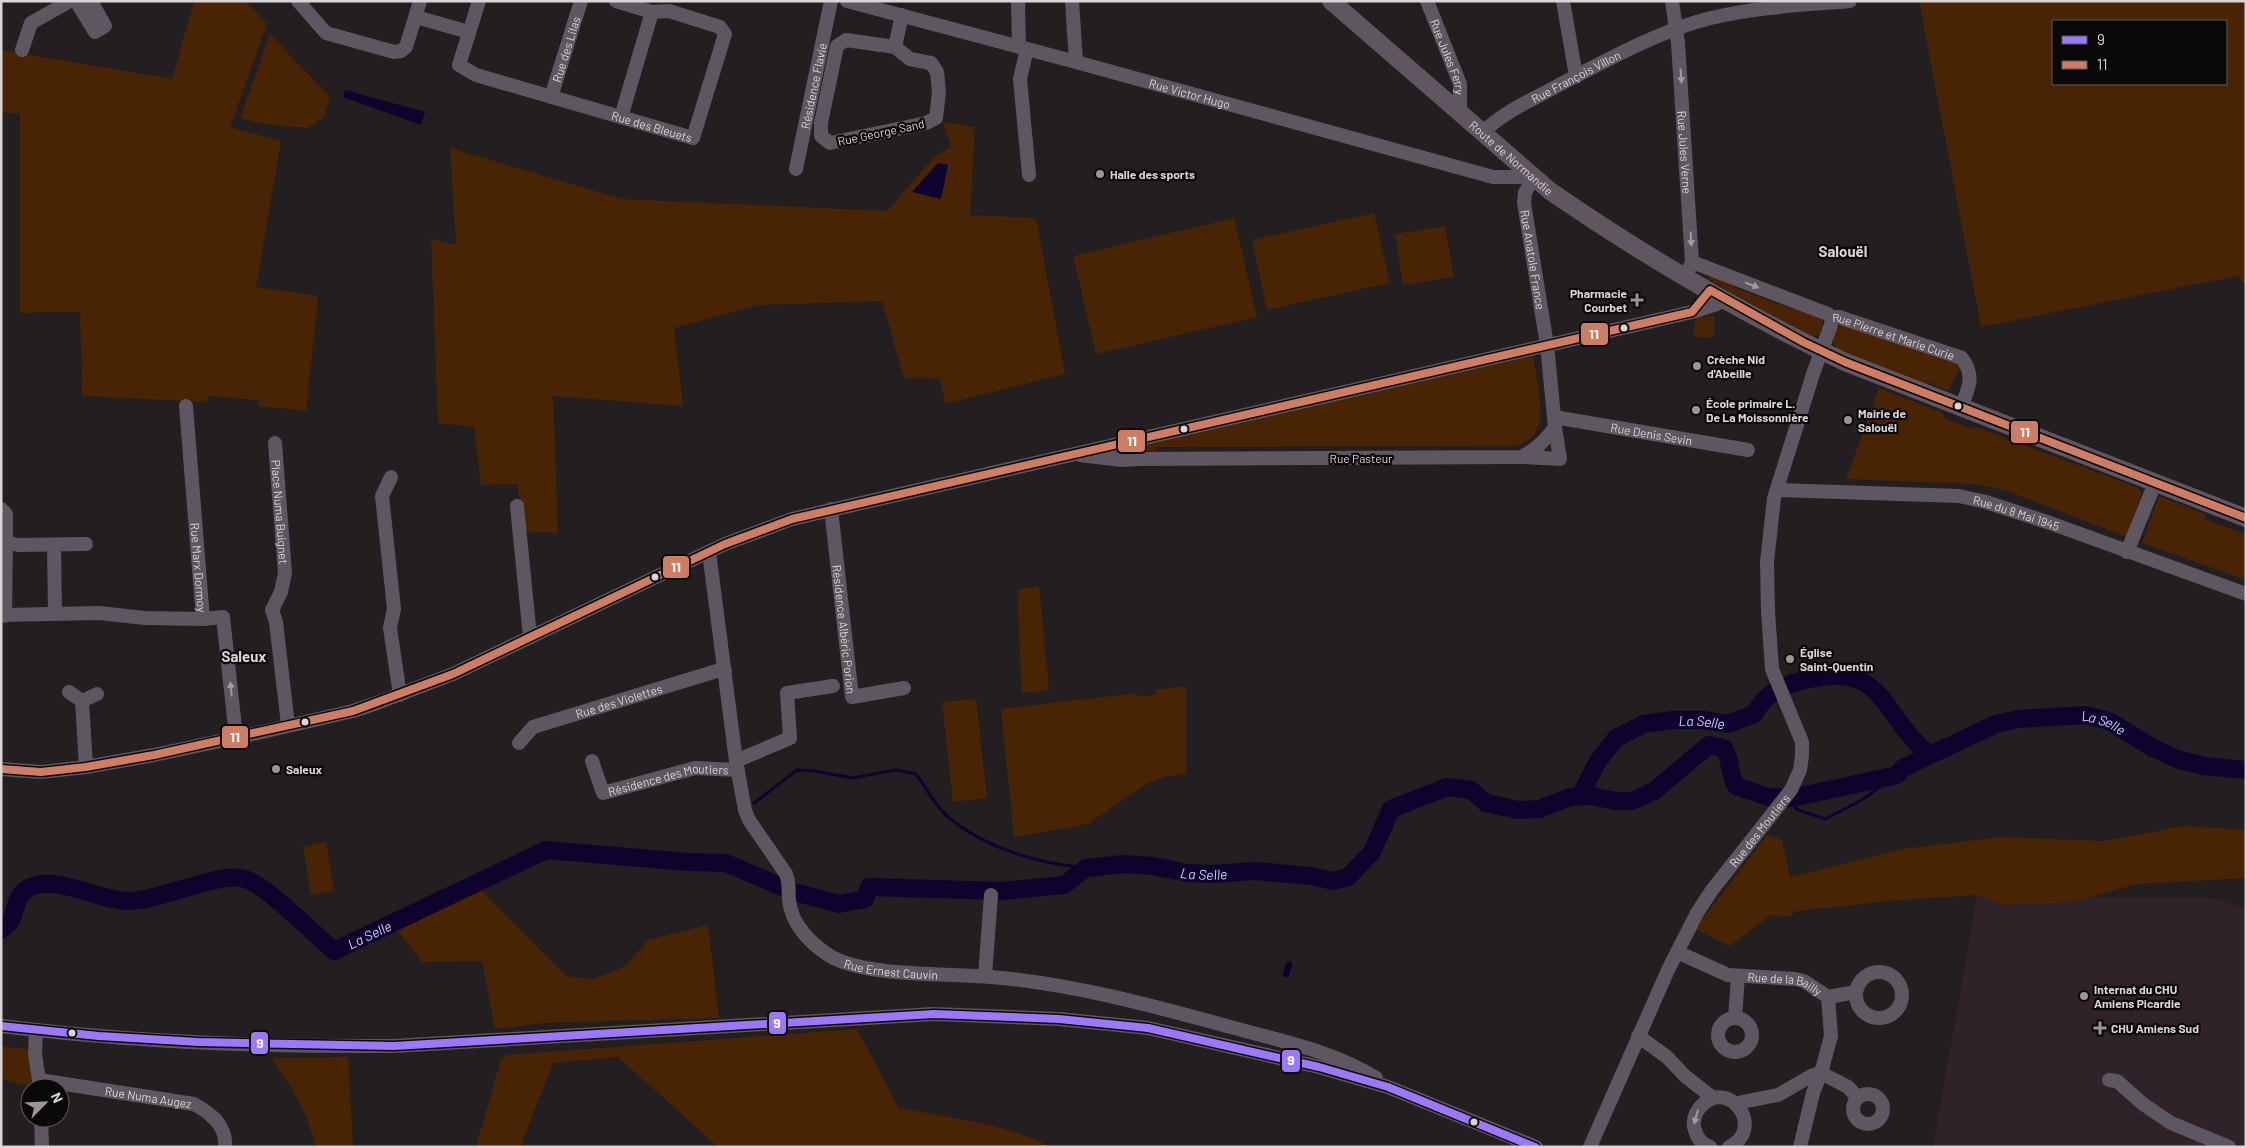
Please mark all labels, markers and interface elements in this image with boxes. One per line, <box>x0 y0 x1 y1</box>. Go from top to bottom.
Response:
street label: Rue des Lilas <box>549 14 583 84</box>
street label: Rue Jules Ferry <box>1428 17 1467 95</box>
legend <box>2052 20 2227 85</box>
text: 9 <box>2097 30 2105 48</box>
street label: Résidence Flavie <box>798 41 829 130</box>
street label: Rue François Villon <box>1529 47 1623 106</box>
text: 11 <box>2097 55 2108 73</box>
one-way arrow <box>1677 69 1685 85</box>
street label: Rue Victor Hugo <box>1148 75 1232 111</box>
street label: Rue des Bleuets <box>610 108 694 144</box>
street label: Rue Jules Verne <box>1675 110 1695 194</box>
street label: Rue George Sand <box>836 116 926 148</box>
street label: Route de Normandie <box>1467 118 1556 198</box>
place label: Halle des sports <box>1110 167 1195 181</box>
marker: Halle des sports <box>1094 168 1106 180</box>
street label: Rue Anatole France <box>1518 209 1548 311</box>
one-way arrow <box>1687 231 1695 247</box>
district label: Salouël <box>1819 242 1867 260</box>
one-way arrow <box>1744 282 1759 290</box>
place label: Pharmacie Courbet <box>1570 286 1627 314</box>
marker: Pharmacie Courbet <box>1631 294 1643 306</box>
street label: Rue Pierre et Marie Curie <box>1832 310 1957 362</box>
line badge: 11 <box>1580 322 1609 346</box>
unlabelled marker <box>1619 323 1629 333</box>
text: 11 <box>1589 325 1599 342</box>
place label: Crèche Nid d'Abeille <box>1707 352 1765 380</box>
marker: Crèche Nid d'Abeille <box>1691 360 1703 372</box>
place label: École primaire L. De La Moissonnière <box>1706 396 1809 424</box>
unlabelled marker <box>1953 401 1963 411</box>
marker: École primaire L. De La Moissonnière <box>1690 404 1702 416</box>
place label: Mairie de Salouël <box>1858 406 1906 434</box>
marker: Mairie de Salouël <box>1842 414 1854 426</box>
street label: Rue Denis Sevin <box>1610 420 1694 447</box>
line badge: 11 <box>2010 420 2039 444</box>
text: 11 <box>2020 423 2030 440</box>
unlabelled marker <box>1179 424 1189 434</box>
line badge: 11 <box>1117 429 1146 453</box>
text: 11 <box>1127 432 1137 449</box>
street label: Rue Pasteur <box>1330 451 1393 465</box>
street label: Place Numa Buignet <box>269 459 291 564</box>
street label: Rue du 8 Mai 1945 <box>1972 492 2062 533</box>
street label: Rue Marx Dormoy <box>188 522 209 613</box>
line badge: 11 <box>662 555 690 579</box>
text: 11 <box>671 558 681 575</box>
street label: Résidence Albéric Porion <box>830 564 859 695</box>
unlabelled marker <box>650 572 660 582</box>
place label: Église Saint-Quentin <box>1800 645 1873 673</box>
district label: Saleux <box>222 647 266 665</box>
marker: Église Saint-Quentin <box>1784 653 1796 665</box>
one-way arrow <box>227 680 235 696</box>
street label: Rue des Violettes <box>574 681 664 721</box>
water label: La Selle <box>2081 706 2129 738</box>
water label: La Selle <box>1679 712 1726 732</box>
unlabelled marker <box>300 717 310 727</box>
line badge: 11 <box>221 725 249 749</box>
text: 11 <box>230 728 240 745</box>
street label: Résidence des Moutiers <box>606 760 729 798</box>
place label: Saleux <box>286 762 322 776</box>
marker: Saleux <box>270 763 282 775</box>
street label: Rue des Moutiers <box>1726 791 1792 870</box>
water label: La Selle <box>1179 863 1228 883</box>
water label: La Selle <box>345 917 394 952</box>
street label: Rue Ernest Cauvin <box>842 956 938 981</box>
street label: Rue de la Bailly <box>1747 969 1825 998</box>
place label: Internat du CHU Amiens Picardie <box>2094 982 2181 1010</box>
marker: Internat du CHU Amiens Picardie <box>2078 990 2090 1002</box>
line badge: 9 <box>768 1011 787 1035</box>
text: 9 <box>773 1014 781 1031</box>
marker: CHU Amiens Sud <box>2093 1021 2107 1035</box>
place label: CHU Amiens Sud <box>2111 1021 2199 1035</box>
unlabelled marker <box>67 1028 77 1038</box>
line badge: 9 <box>250 1031 269 1055</box>
text: 9 <box>256 1034 264 1051</box>
line badge: 9 <box>1281 1049 1301 1073</box>
text: 9 <box>1287 1051 1295 1068</box>
north arrow <box>20 1078 70 1128</box>
street label: Rue Numa Augez <box>104 1083 193 1111</box>
text: N <box>48 1090 67 1105</box>
one-way arrow <box>1692 1109 1700 1125</box>
unlabelled marker <box>1469 1117 1479 1127</box>

